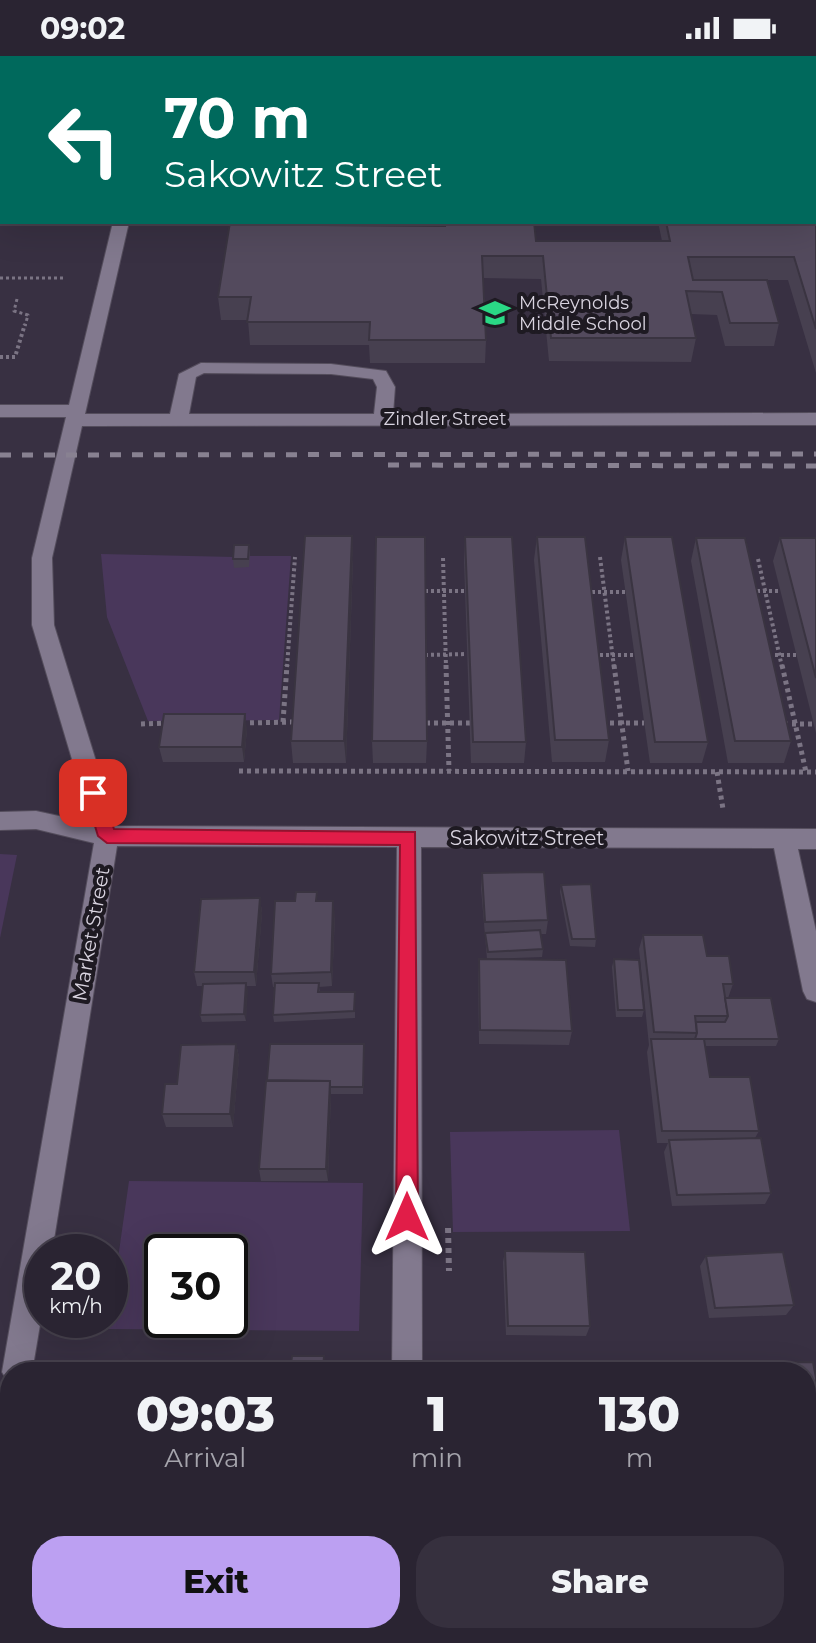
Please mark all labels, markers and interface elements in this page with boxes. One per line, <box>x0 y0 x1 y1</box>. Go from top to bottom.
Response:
text: 09:02 <box>40 10 125 47</box>
text: 70 m <box>164 84 310 152</box>
icon: left <box>32 88 136 192</box>
text: Sakowitz Street <box>164 152 442 196</box>
place label: McReynolds Middle School <box>519 292 647 335</box>
school or university icon: McReynolds Middle School <box>478 296 512 330</box>
street label: Zindler Street <box>384 408 507 430</box>
pin <box>59 759 127 827</box>
icon: arrive <box>71 771 115 815</box>
street label: Sakowitz Street <box>450 826 604 850</box>
street label: Market Street <box>67 865 115 1003</box>
position arrow <box>365 1175 449 1259</box>
speed limit sign: 30 <box>144 1234 248 1338</box>
text: 20 <box>51 1251 101 1300</box>
text: km/h <box>49 1294 103 1318</box>
text: 09:03 <box>136 1385 275 1443</box>
text: 1 <box>427 1385 447 1443</box>
text: 130 <box>599 1385 680 1443</box>
text: Arrival <box>164 1442 246 1474</box>
text: min <box>411 1442 463 1474</box>
text: m <box>626 1442 653 1474</box>
button: Exit <box>32 1536 400 1628</box>
button: Share <box>416 1536 784 1628</box>

